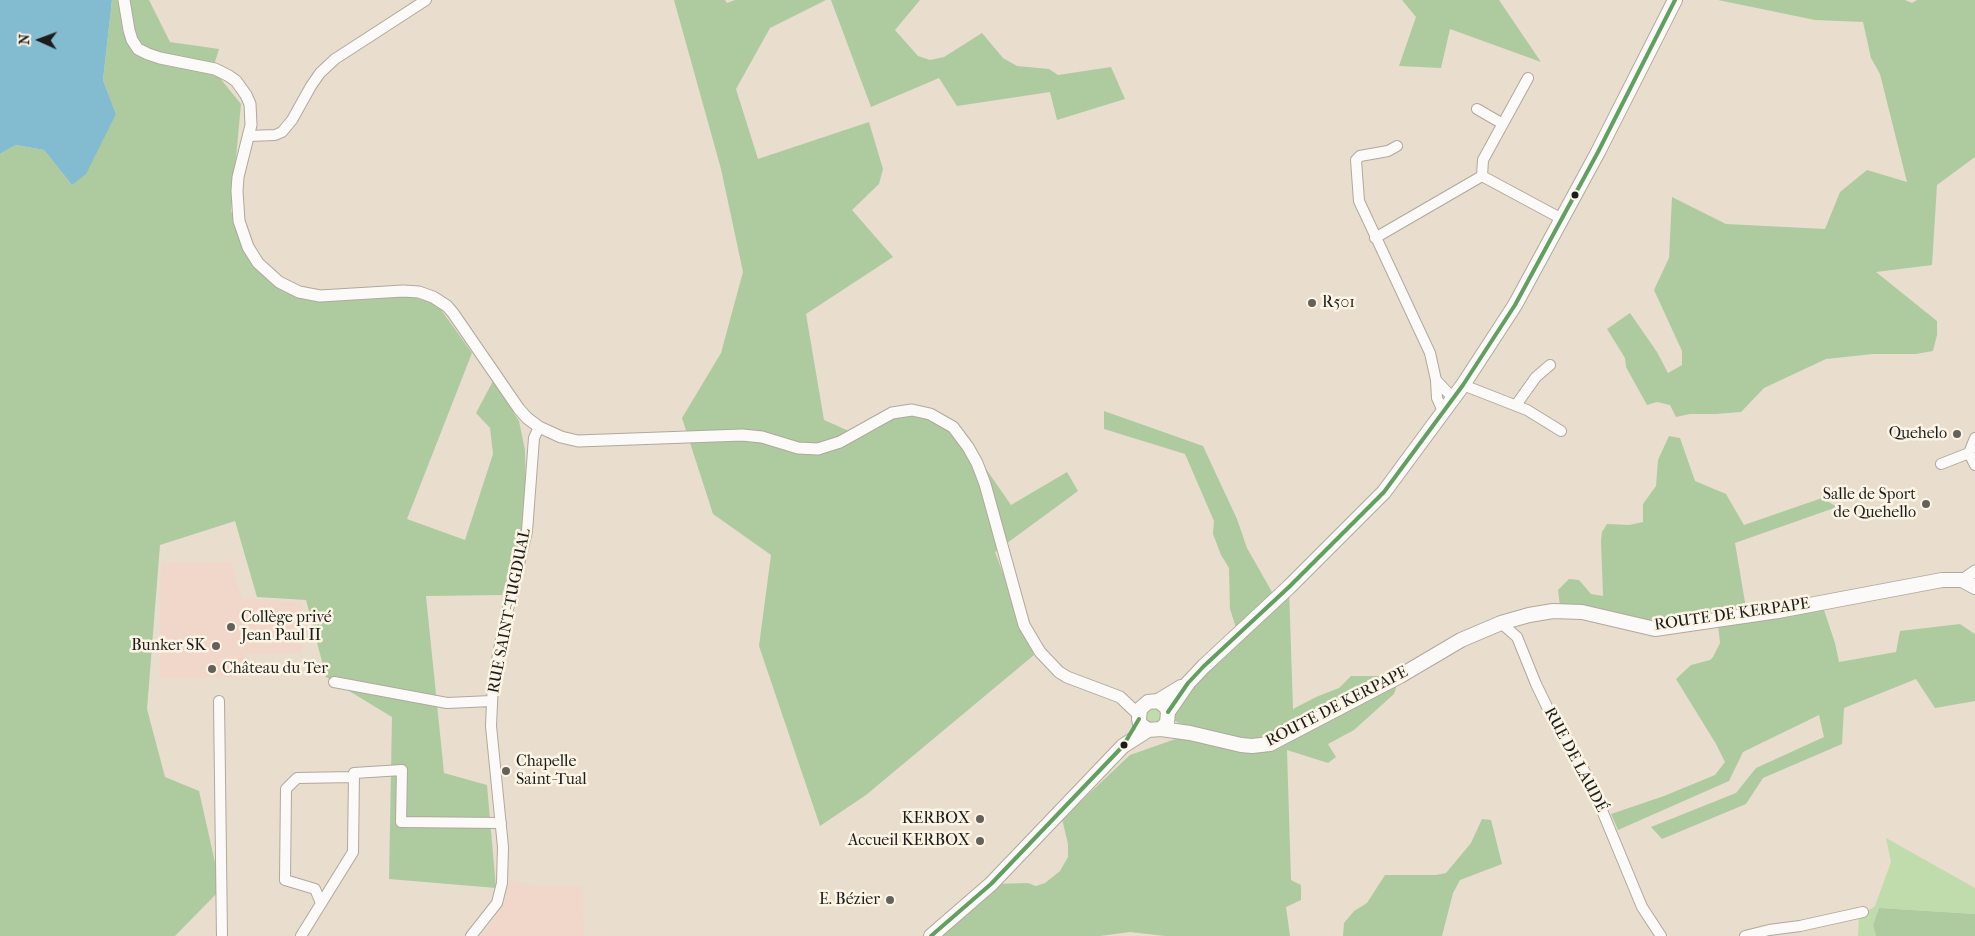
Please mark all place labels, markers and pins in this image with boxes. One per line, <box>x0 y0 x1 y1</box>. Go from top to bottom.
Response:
unlabelled marker <box>1570 190 1580 200</box>
place label: R501 <box>1322 293 1355 313</box>
marker: R501 <box>1306 297 1318 309</box>
place label: Quehelo <box>1889 424 1947 444</box>
marker: Quehelo <box>1951 428 1963 440</box>
place label: Salle de Sport de Quehello <box>1823 485 1916 523</box>
marker: Salle de Sport de Quehello <box>1920 498 1932 510</box>
place label: Collège privé Jean Paul II <box>241 608 332 646</box>
marker: Collège privé Jean Paul II <box>225 621 237 633</box>
place label: Bunker SK <box>131 636 206 656</box>
marker: Bunker SK <box>210 640 222 652</box>
place label: Château du Ter <box>222 659 328 679</box>
marker: Château du Ter <box>206 663 218 675</box>
unlabelled marker <box>1119 740 1129 750</box>
place label: Chapelle Saint-Tual <box>516 752 587 790</box>
marker: Chapelle Saint-Tual <box>500 765 512 777</box>
place label: KERBOX <box>902 809 970 829</box>
marker: KERBOX <box>974 813 986 825</box>
place label: Accueil KERBOX <box>848 831 970 851</box>
marker: Accueil KERBOX <box>974 835 986 847</box>
place label: E. Bézier <box>819 890 880 910</box>
marker: E. Bézier <box>884 894 896 906</box>

